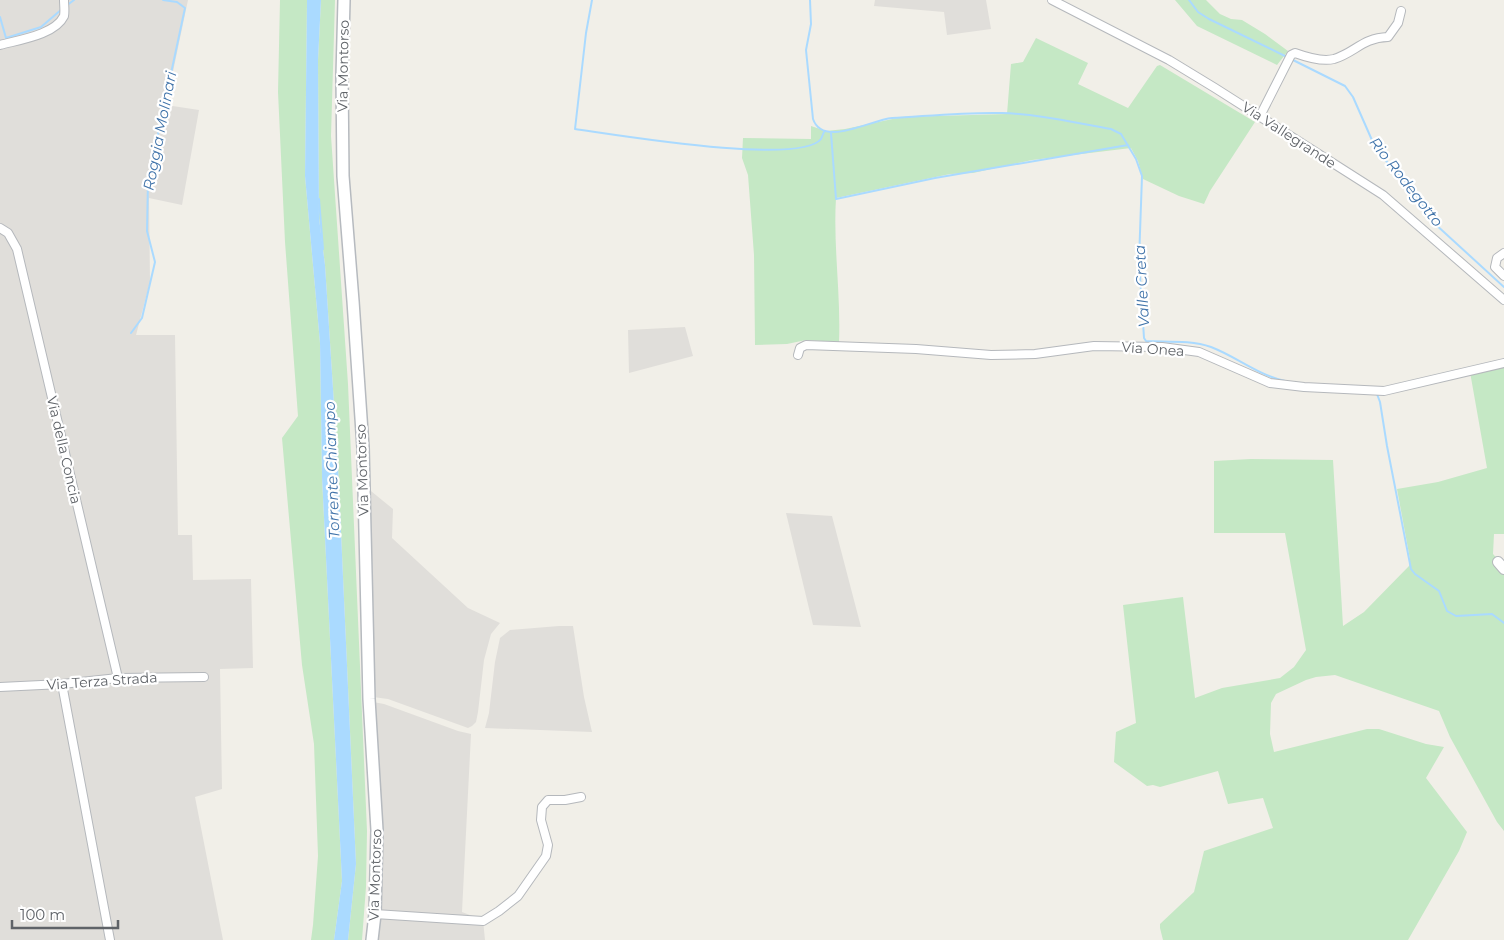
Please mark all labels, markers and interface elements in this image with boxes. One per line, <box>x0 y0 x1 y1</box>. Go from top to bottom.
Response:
street label: Via Montorso <box>333 20 353 112</box>
water label: Roggia Molinari <box>139 69 181 192</box>
street label: Via Vallegrande <box>1238 98 1340 172</box>
water label: Rio Rodegotto <box>1366 133 1447 230</box>
water label: Valle Creta <box>1130 244 1153 328</box>
street label: Via Onea <box>1121 338 1185 360</box>
street label: Via della Concia <box>43 394 85 506</box>
water label: Torrente Chiampo <box>320 401 343 539</box>
street label: Via Montorso <box>351 423 373 516</box>
street label: Via Terza Strada <box>46 668 158 694</box>
street label: Via Montorso <box>364 828 386 921</box>
scale bar <box>12 898 119 930</box>
text: 100 m <box>20 905 65 924</box>

